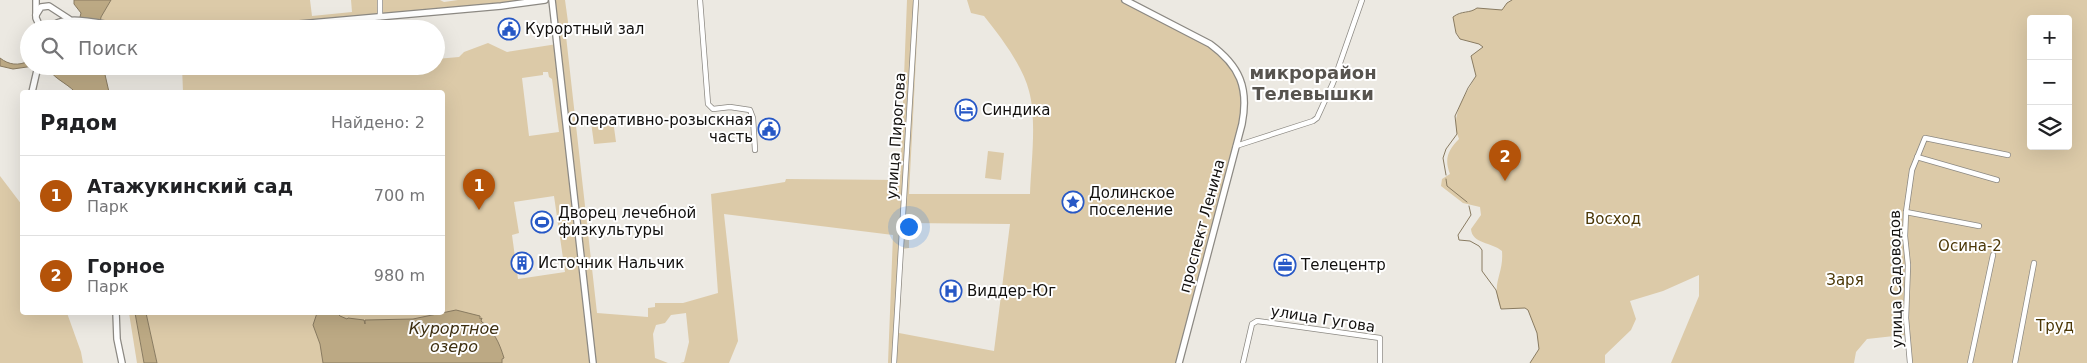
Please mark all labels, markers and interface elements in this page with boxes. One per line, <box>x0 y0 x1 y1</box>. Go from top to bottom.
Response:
map controls <box>2027 15 2072 150</box>
button: + <box>2027 15 2072 60</box>
public building icon: Курортный зал <box>497 17 521 41</box>
search box <box>20 20 445 75</box>
place label: Курортный зал <box>525 20 644 38</box>
icon: search <box>38 34 66 62</box>
text: Поиск <box>78 37 138 59</box>
button: − <box>2027 60 2072 105</box>
district label: микрорайон Телевышки <box>1249 62 1377 104</box>
street label: улица Пирогова <box>883 72 909 200</box>
hotel icon: Синдика <box>954 98 978 122</box>
place label: Синдика <box>982 101 1050 119</box>
button: layers <box>2027 105 2072 150</box>
text: Рядом <box>40 111 117 135</box>
place label: Оперативно-розыскная часть <box>568 111 753 146</box>
text: Найдено: 2 <box>331 113 425 132</box>
public building icon: Оперативно-розыскная часть <box>757 117 781 141</box>
pin: 2 <box>1489 140 1521 181</box>
street label: проспект Ленина <box>1176 157 1228 295</box>
pin: 1 <box>463 169 495 210</box>
text: Атажукинский сад <box>87 175 293 197</box>
place label: Долинское поселение <box>1089 184 1175 219</box>
text: 1 <box>50 186 62 205</box>
text: 700 m <box>374 186 425 205</box>
place icon: Долинское поселение <box>1061 190 1085 214</box>
text: Парк <box>87 197 129 216</box>
place label: Дворец лечебной физкультуры <box>558 204 696 239</box>
sports icon: Дворец лечебной физкультуры <box>530 210 554 234</box>
park label: Восход <box>1585 210 1641 228</box>
street label: улица Садоводов <box>1886 210 1906 348</box>
your location <box>896 214 922 240</box>
park label: Осина-2 <box>1938 237 2002 255</box>
building icon: Источник Нальчик <box>510 251 534 275</box>
office icon: Телецентр <box>1273 253 1297 277</box>
place label: Источник Нальчик <box>538 254 684 272</box>
text: Горное <box>87 255 165 277</box>
place label: Телецентр <box>1300 256 1386 274</box>
text: 2 <box>50 266 62 285</box>
text: 980 m <box>374 266 425 285</box>
park label: Заря <box>1826 271 1864 289</box>
text: Парк <box>87 277 129 296</box>
hospital icon: Виддер-Юг <box>939 279 963 303</box>
place label: Виддер-Юг <box>967 282 1056 300</box>
street label: улица Гугова <box>1269 302 1377 336</box>
park label: Труд <box>2035 317 2074 335</box>
water label: Курортное озеро <box>409 319 499 356</box>

